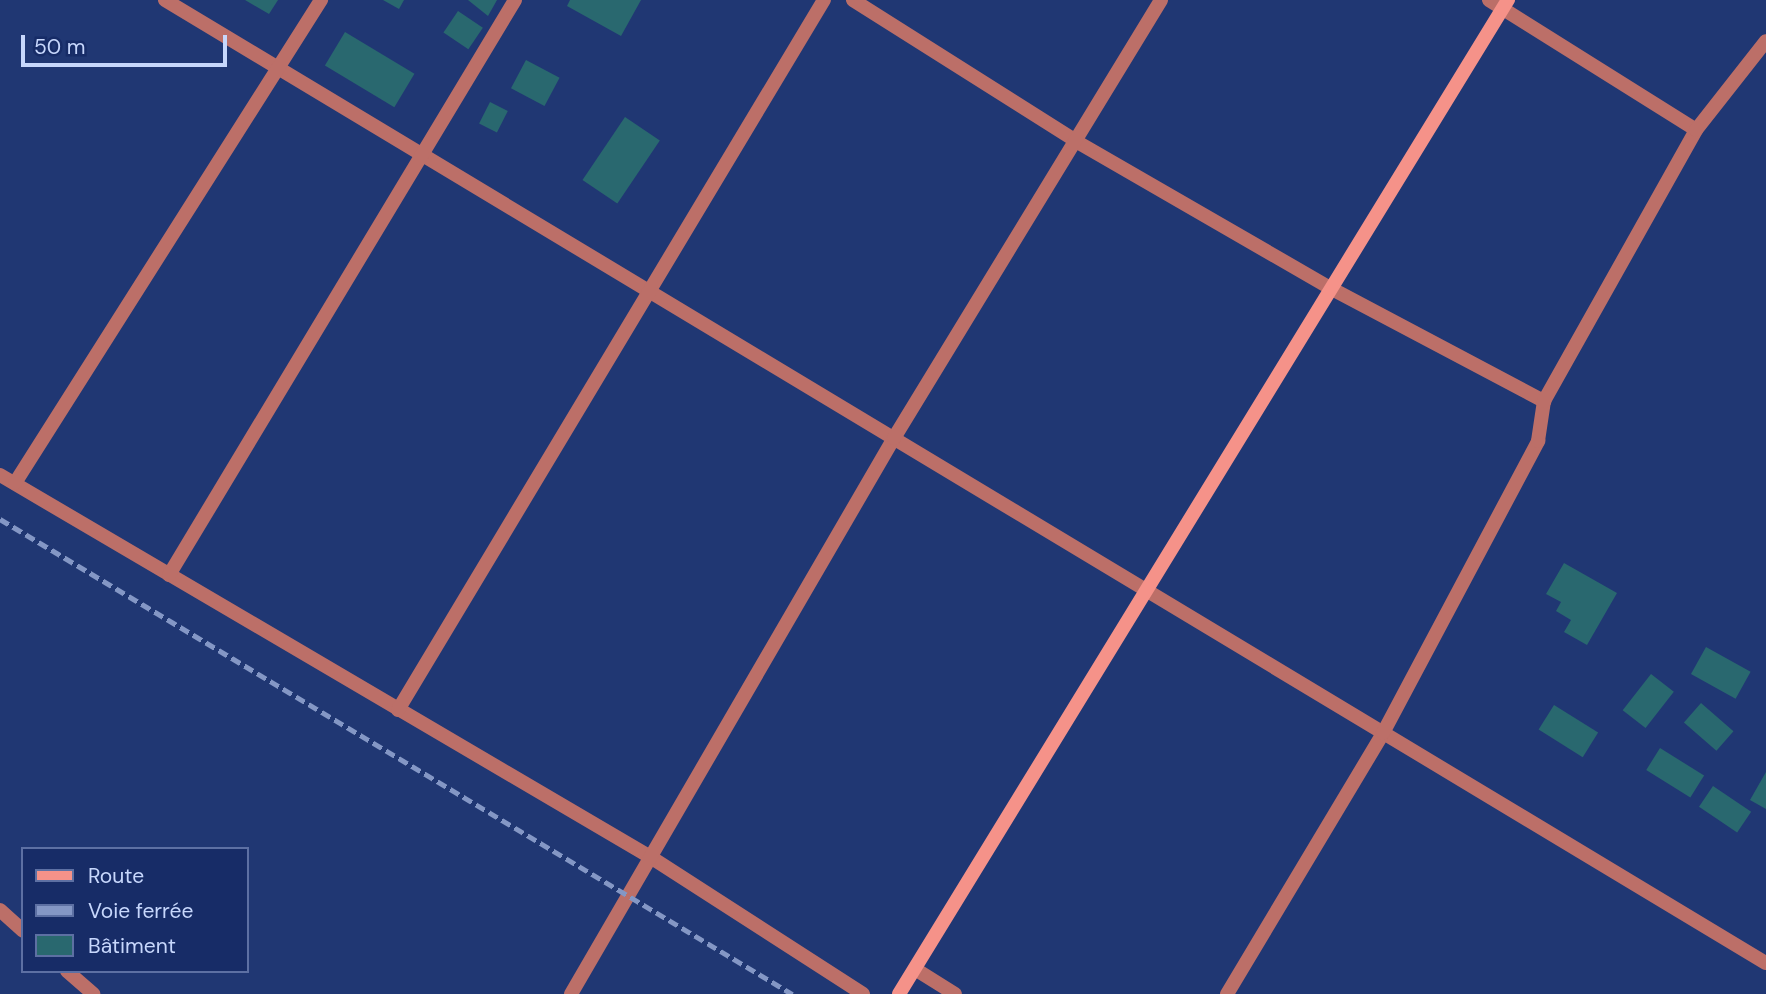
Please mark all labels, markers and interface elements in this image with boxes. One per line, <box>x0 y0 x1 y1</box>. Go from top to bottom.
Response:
scale bar <box>24 21 231 65</box>
text: 50 m <box>34 33 85 61</box>
legend <box>21 847 248 973</box>
text: Route <box>88 862 144 890</box>
text: Voie ferrée <box>88 897 193 925</box>
text: Bâtiment <box>88 932 176 960</box>

